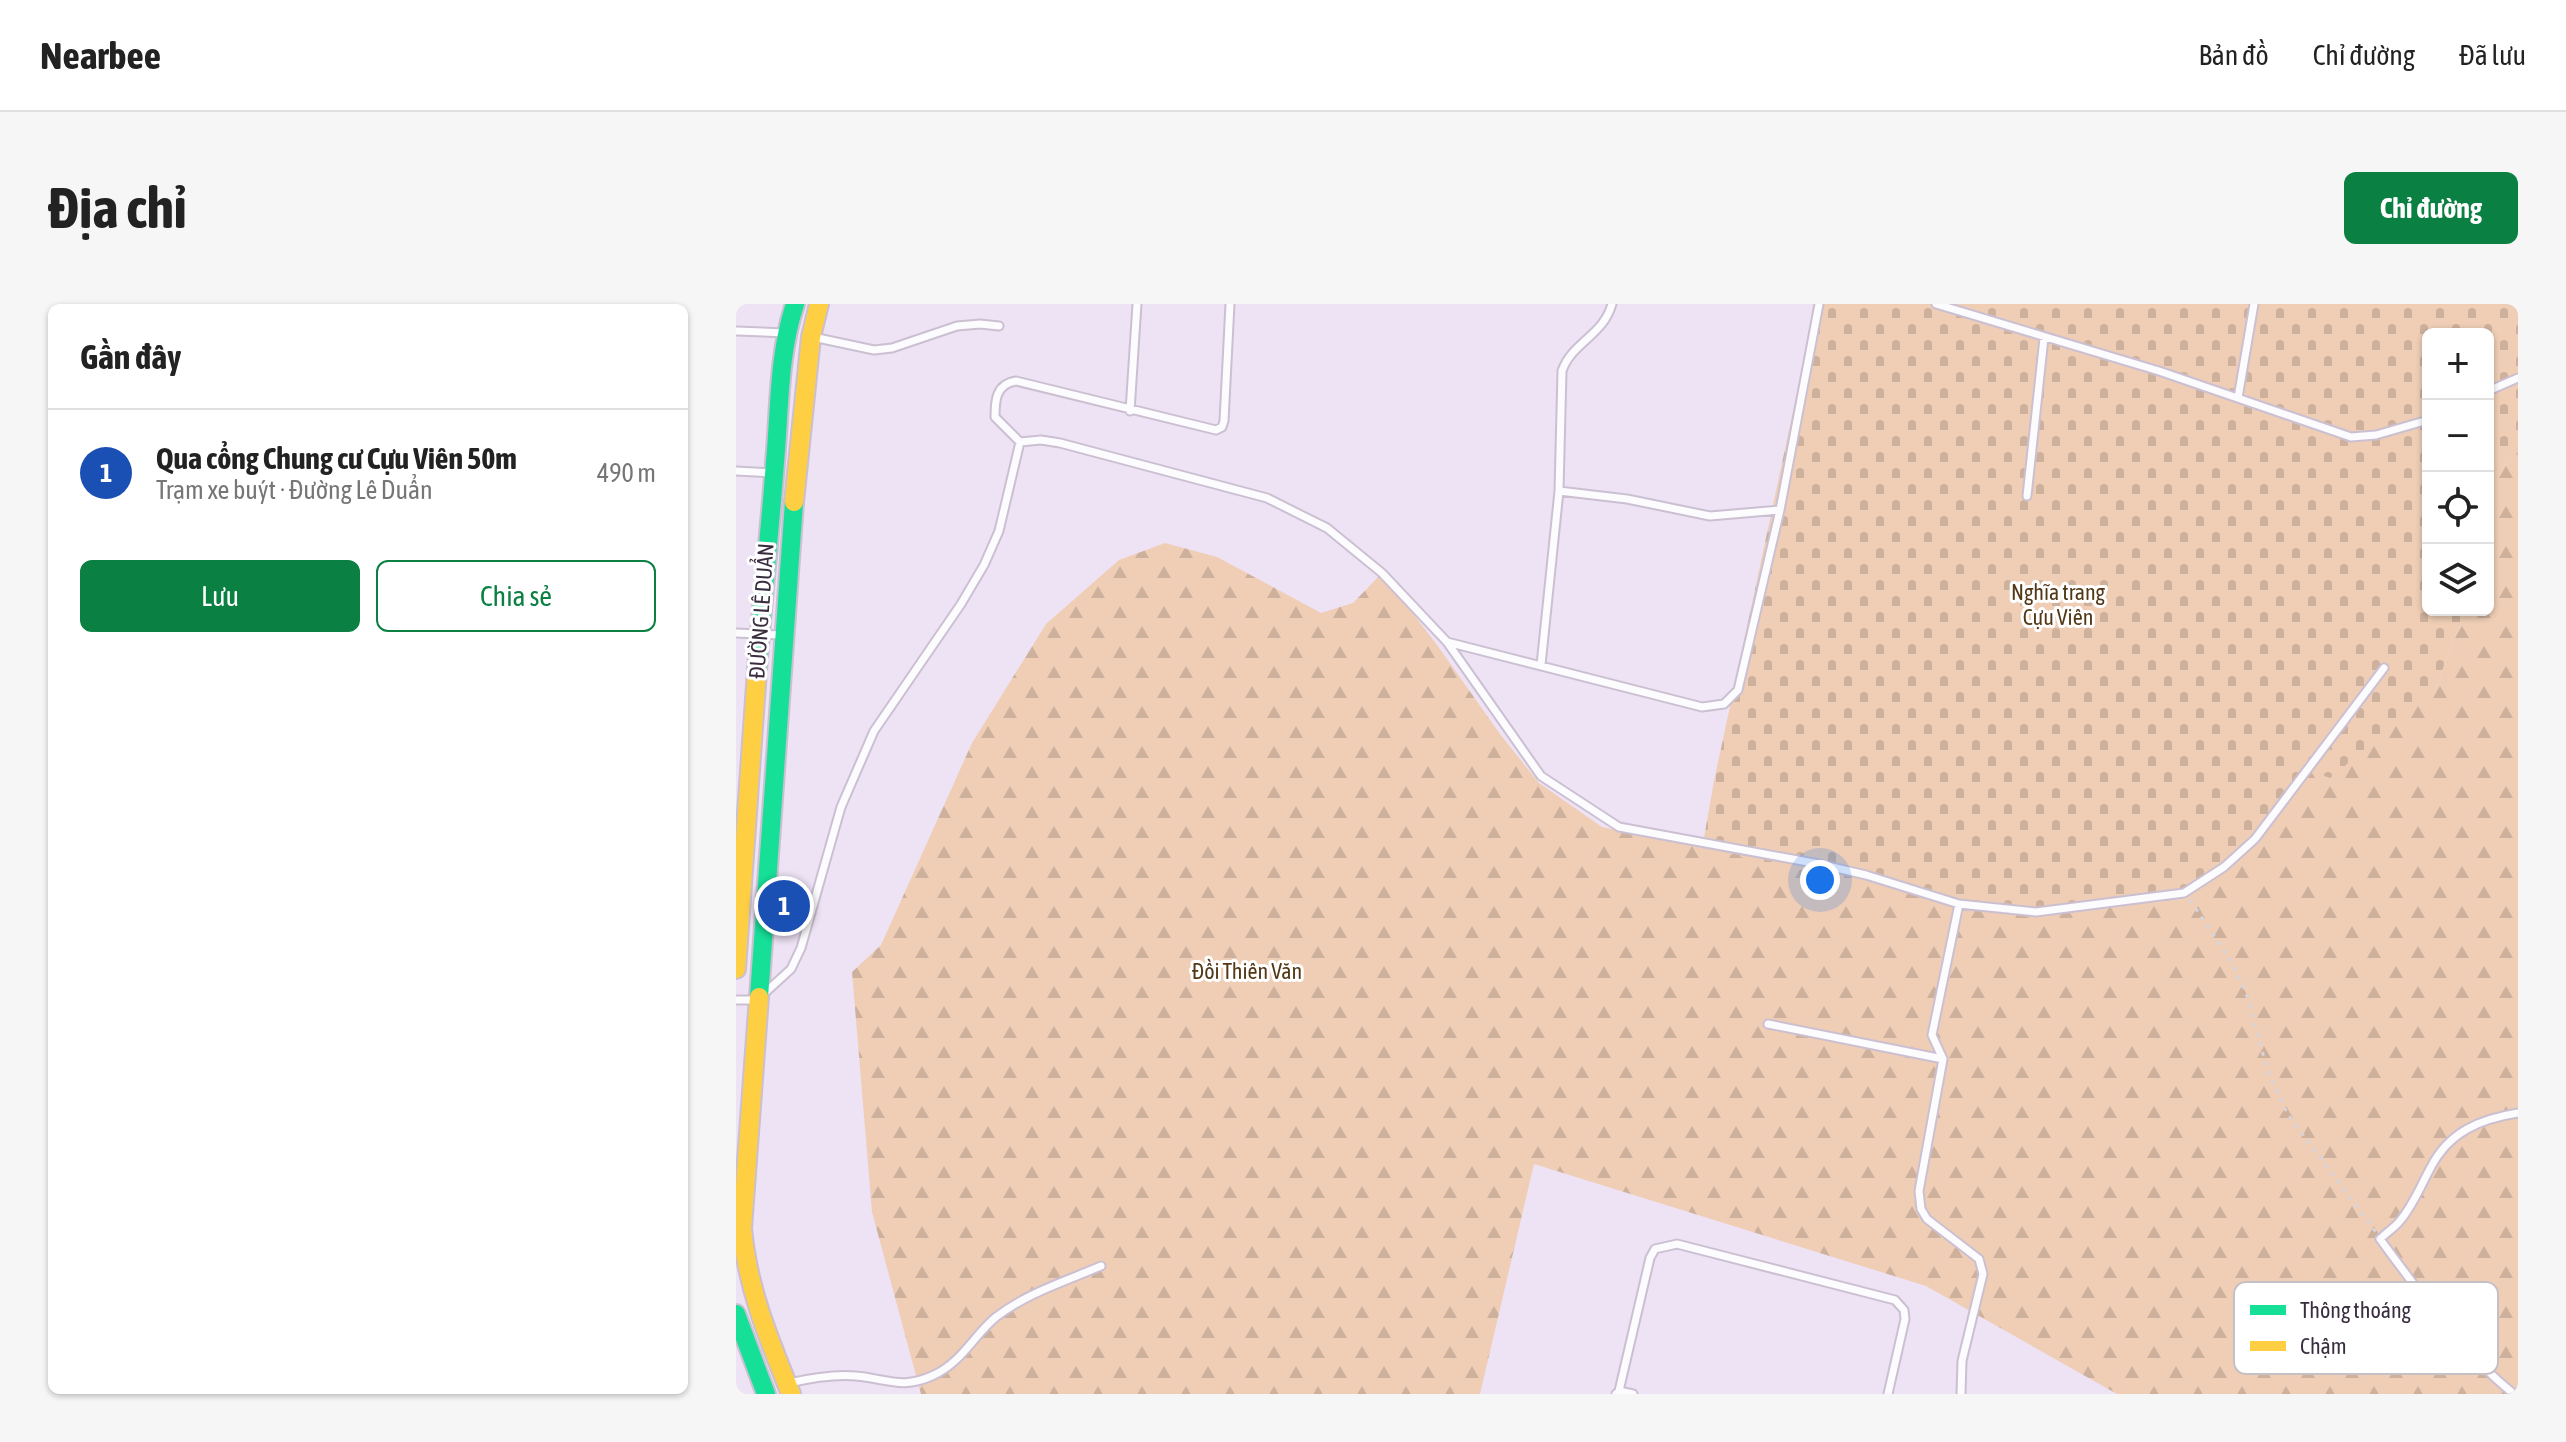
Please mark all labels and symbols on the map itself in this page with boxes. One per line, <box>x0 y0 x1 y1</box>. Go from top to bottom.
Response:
street label: ĐƯỜNG LÊ DUẨN <box>740 542 779 680</box>
park label: Nghĩa trang Cựu Viên <box>2011 579 2106 630</box>
your location <box>1800 860 1840 900</box>
pin: 1 <box>758 876 810 936</box>
park label: Đồi Thiên Văn <box>1192 958 1302 984</box>
legend <box>2234 1282 2498 1374</box>
text: Thông thoáng <box>2300 1297 2412 1323</box>
text: Chậm <box>2300 1333 2347 1359</box>

